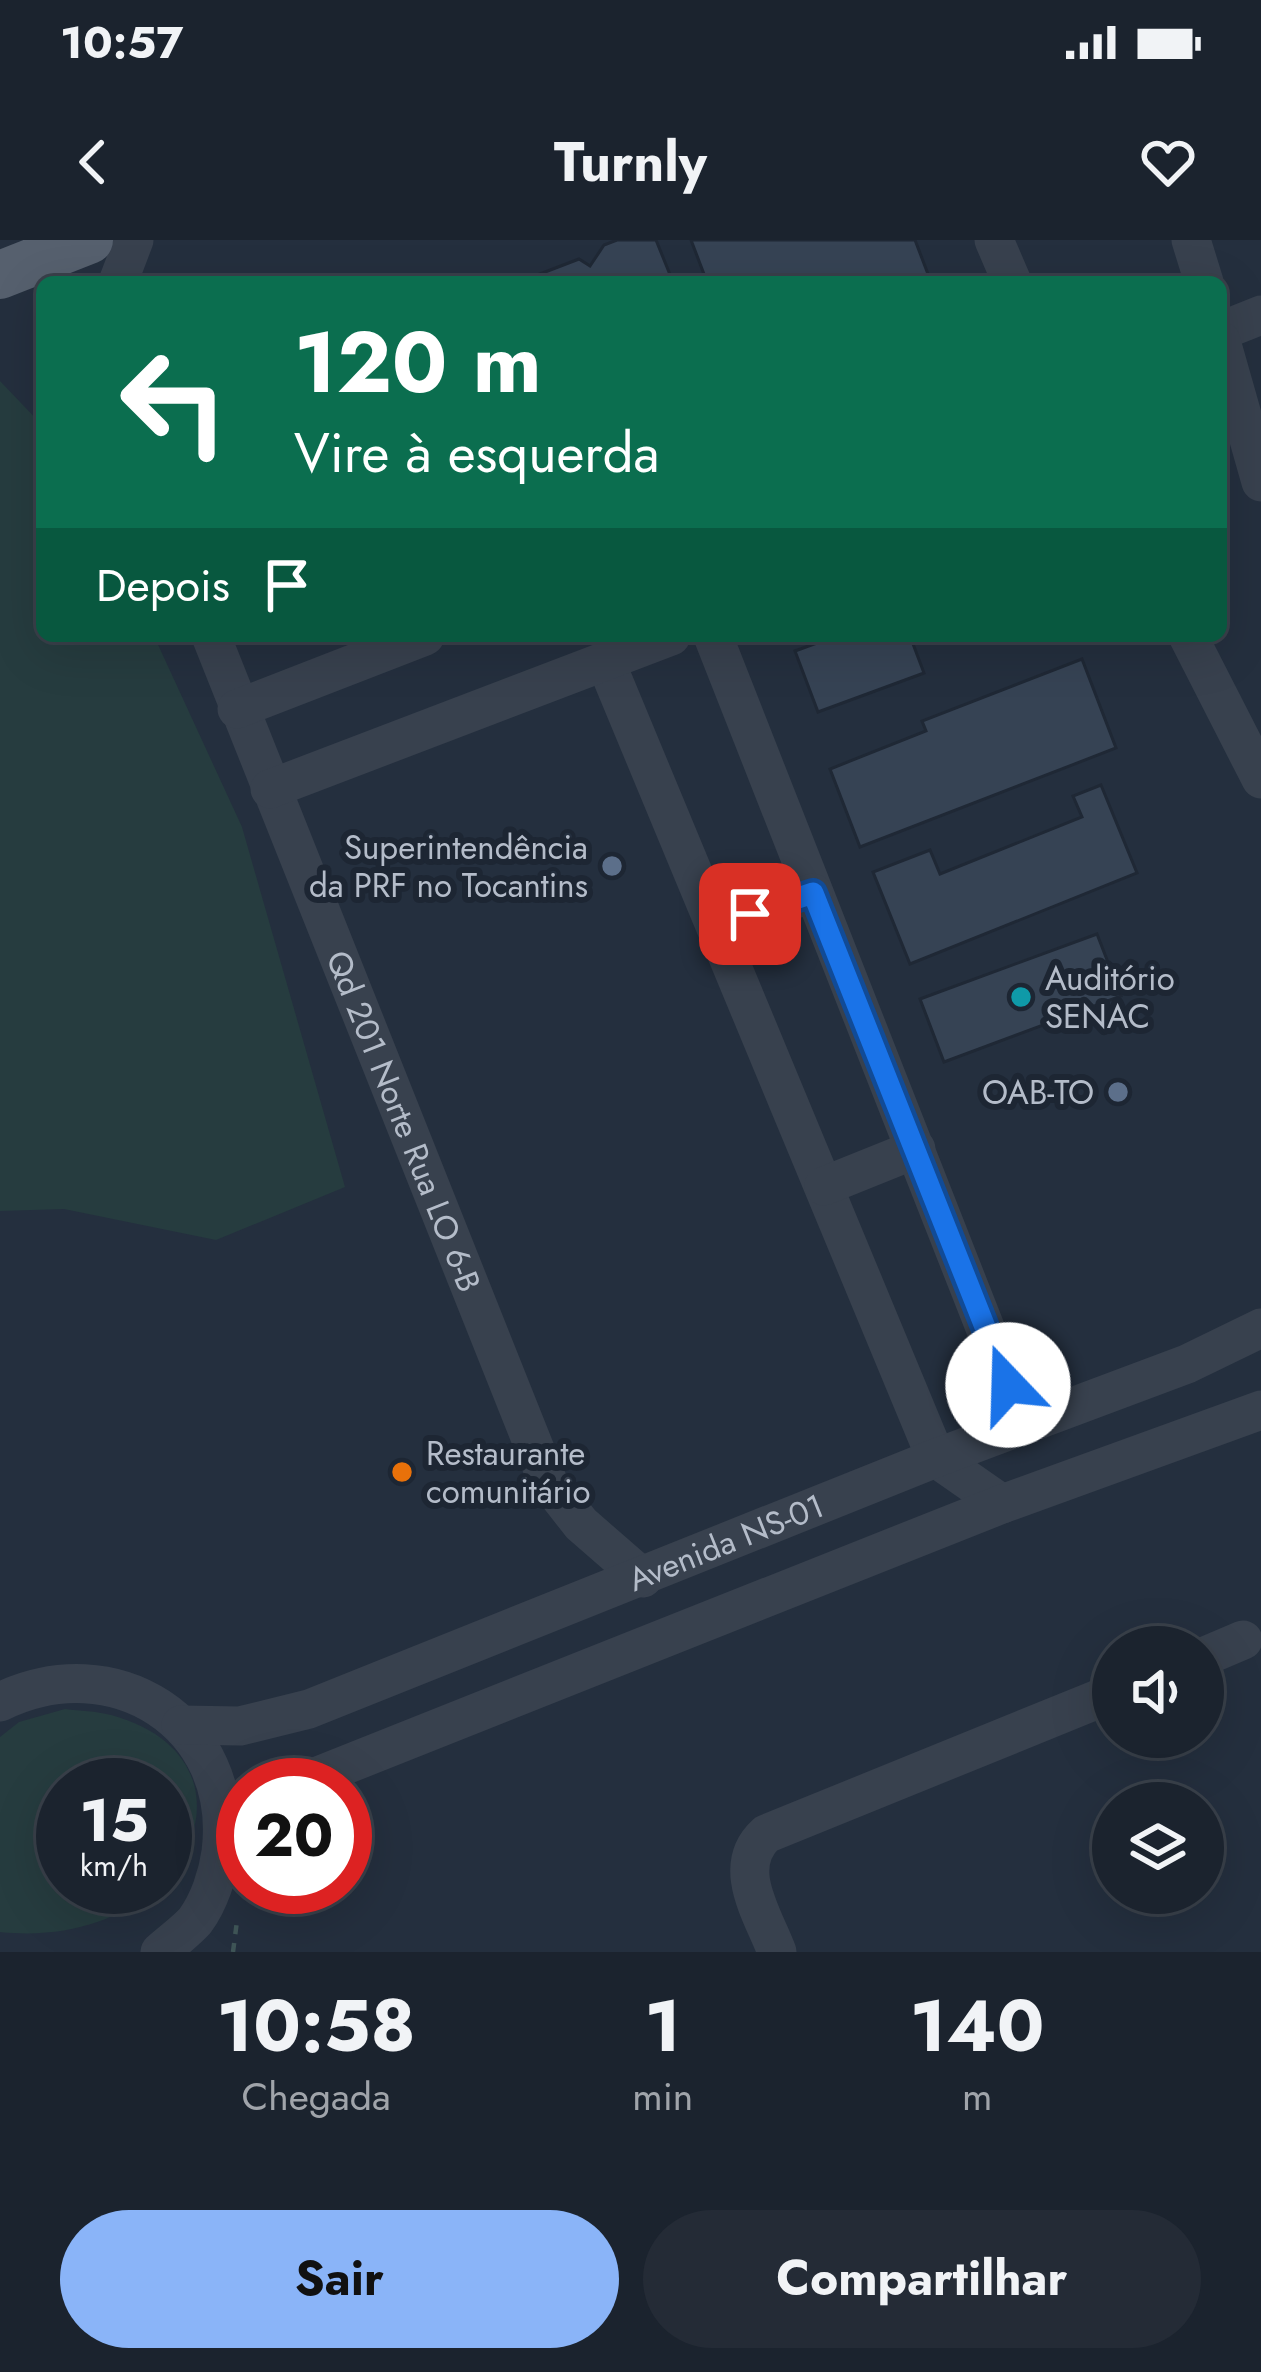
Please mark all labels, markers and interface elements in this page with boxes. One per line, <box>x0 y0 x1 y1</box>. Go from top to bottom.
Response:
text: 10:57 <box>60 10 183 75</box>
text: Turnly <box>554 123 707 201</box>
icon: back <box>60 129 126 195</box>
icon: heart <box>1135 129 1201 195</box>
text: 120 m <box>294 302 542 424</box>
icon: left <box>96 324 252 480</box>
text: Vire à esquerda <box>294 414 660 492</box>
icon: arrive <box>254 552 320 618</box>
text: Depois <box>96 553 230 618</box>
place label: Superintendência da PRF no Tocantins <box>309 824 588 909</box>
marker: Superintendência da PRF no Tocantins <box>599 853 625 879</box>
pin <box>699 863 801 965</box>
icon: arrive <box>717 881 783 947</box>
street label: Qd 201 Norte Rua LO 6-B <box>315 943 493 1299</box>
place label: Auditório SENAC <box>1045 955 1175 1040</box>
marker: Auditório SENAC <box>1008 984 1034 1010</box>
place label: OAB-TO <box>982 1069 1094 1116</box>
marker: OAB-TO <box>1105 1079 1131 1105</box>
position arrow <box>945 1322 1071 1448</box>
place label: Restaurante comunitário <box>426 1430 591 1515</box>
marker: Restaurante comunitário <box>389 1459 415 1485</box>
street label: Avenida NS-01 <box>621 1482 831 1602</box>
map controls <box>1092 1626 1224 1914</box>
button: sound <box>1092 1626 1224 1758</box>
speed limit sign: 20 <box>216 1758 372 1914</box>
text: 15 <box>79 1777 149 1864</box>
button: layers <box>1092 1782 1224 1914</box>
text: km/h <box>80 1844 148 1887</box>
text: 10:58 <box>217 1974 416 2078</box>
text: 1 <box>644 1974 681 2078</box>
text: 140 <box>910 1974 1044 2078</box>
text: Chegada <box>241 2068 391 2125</box>
text: min <box>632 2068 693 2125</box>
text: m <box>962 2068 992 2125</box>
button: Sair <box>60 2210 619 2348</box>
button: Compartilhar <box>643 2210 1201 2348</box>

